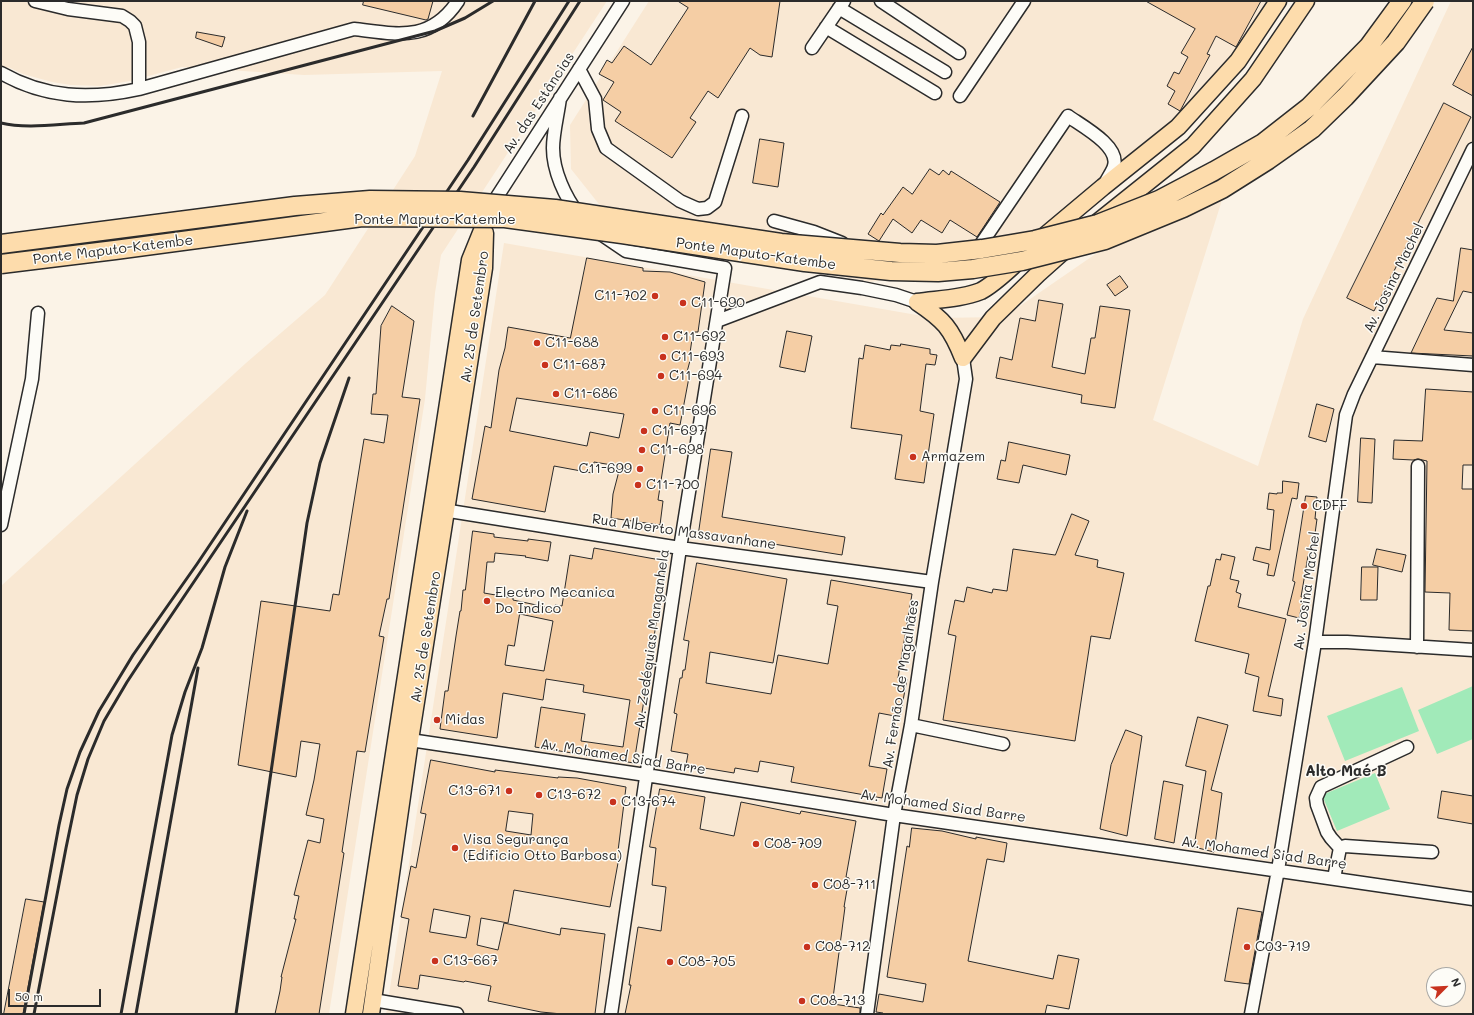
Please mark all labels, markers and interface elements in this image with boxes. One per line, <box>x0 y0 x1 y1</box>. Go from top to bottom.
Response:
street label: Av. das Estâncias <box>500 49 578 157</box>
street label: Ponte Maputo-Katembe <box>354 212 516 228</box>
street label: Av. Josina Machel <box>1360 221 1428 335</box>
street label: Ponte Maputo-Katembe <box>32 232 194 268</box>
street label: Ponte Maputo-Katembe <box>675 234 837 274</box>
street label: Av. 25 de Setembro <box>457 250 493 384</box>
place label: C11-702 <box>594 288 647 304</box>
marker: C11-702 <box>650 291 660 301</box>
place label: C11-690 <box>691 295 745 311</box>
marker: C11-690 <box>678 298 688 308</box>
place label: C11-692 <box>673 329 726 345</box>
marker: C11-692 <box>660 332 670 342</box>
place label: C11-688 <box>545 335 599 351</box>
marker: C11-688 <box>532 338 542 348</box>
place label: C11-693 <box>671 349 724 365</box>
marker: C11-693 <box>658 352 668 362</box>
place label: C11-687 <box>553 357 606 373</box>
marker: C11-687 <box>540 360 550 370</box>
place label: C11-694 <box>669 368 722 384</box>
marker: C11-694 <box>656 371 666 381</box>
place label: C11-686 <box>564 386 618 402</box>
marker: C11-686 <box>551 389 561 399</box>
place label: C11-696 <box>663 403 717 419</box>
marker: C11-696 <box>650 406 660 416</box>
place label: C11-697 <box>652 423 705 439</box>
marker: C11-697 <box>639 426 649 436</box>
place label: C11-698 <box>650 442 704 458</box>
marker: C11-698 <box>637 445 647 455</box>
place label: Armazem <box>921 449 985 465</box>
marker: Armazem <box>908 452 918 462</box>
place label: C11-699 <box>579 461 632 477</box>
marker: C11-699 <box>635 464 645 474</box>
place label: C11-700 <box>646 477 699 493</box>
marker: C11-700 <box>633 480 643 490</box>
place label: CDFF <box>1312 498 1347 514</box>
marker: CDFF <box>1299 501 1309 511</box>
street label: Rua Alberto Massavanhane <box>591 511 777 553</box>
street label: Av. Josina Machel <box>1290 531 1324 651</box>
street label: Av. Zedéquias Manganhela <box>631 548 673 730</box>
street label: Av. 25 de Setembro <box>407 570 445 704</box>
place label: Electro Mecanica Do Indico <box>495 585 615 618</box>
marker: Electro Mecanica Do Indico <box>482 596 492 606</box>
street label: Av. Fernão de Magalhães <box>879 598 923 770</box>
place label: Midas <box>445 712 485 728</box>
marker: Midas <box>432 715 442 725</box>
street label: Av. Mohamed Siad Barre <box>539 736 707 778</box>
district label: Alto Maé B <box>1305 762 1387 780</box>
place label: C13-671 <box>448 783 501 799</box>
marker: C13-671 <box>504 786 514 796</box>
street label: Av. Mohamed Siad Barre <box>859 786 1027 826</box>
place label: C13-672 <box>547 787 601 803</box>
marker: C13-672 <box>534 790 544 800</box>
place label: C13-674 <box>621 794 676 810</box>
marker: C13-674 <box>608 797 618 807</box>
place label: Visa Segurança (Edificio Otto Barbosa) <box>463 832 622 864</box>
street label: Av. Mohamed Siad Barre <box>1180 833 1348 873</box>
place label: C08-709 <box>764 836 822 852</box>
marker: C08-709 <box>751 839 761 849</box>
marker: Visa Segurança (Edificio Otto Barbosa) <box>450 843 460 853</box>
place label: C08-711 <box>823 877 876 893</box>
marker: C08-711 <box>810 880 820 890</box>
place label: C08-712 <box>815 939 870 955</box>
place label: C03-719 <box>1255 939 1310 955</box>
marker: C08-712 <box>802 942 812 952</box>
marker: C03-719 <box>1242 942 1252 952</box>
place label: C13-667 <box>443 953 498 969</box>
place label: C08-705 <box>678 954 736 970</box>
marker: C13-667 <box>430 956 440 966</box>
marker: C08-705 <box>665 957 675 967</box>
north arrow <box>1426 967 1466 1007</box>
text: N <box>1448 975 1465 989</box>
scale bar <box>10 981 103 1007</box>
text: 50 m <box>15 988 43 1004</box>
place label: C08-713 <box>810 993 865 1009</box>
marker: C08-713 <box>797 996 807 1006</box>

